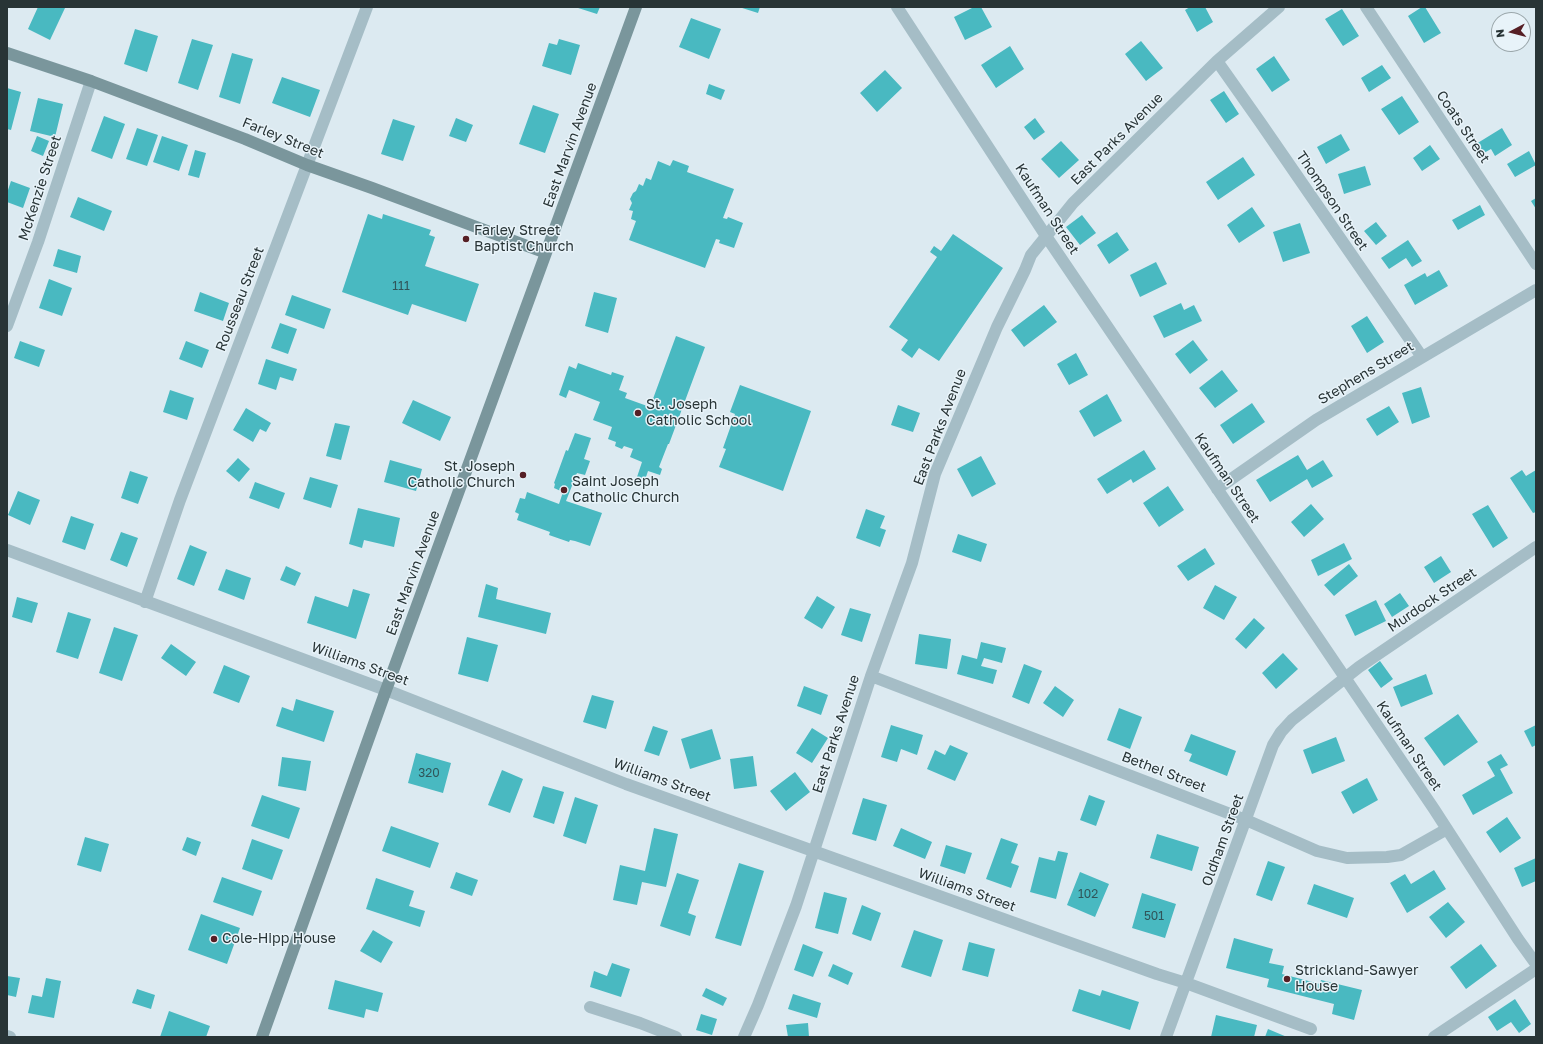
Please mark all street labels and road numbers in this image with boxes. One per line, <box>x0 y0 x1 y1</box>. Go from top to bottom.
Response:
street label: East Marvin Avenue <box>540 80 600 210</box>
street label: Coats Street <box>1433 88 1493 166</box>
street label: East Parks Avenue <box>1067 89 1167 189</box>
street label: Farley Street <box>240 114 326 162</box>
street label: McKenzie Street <box>15 133 65 243</box>
street label: Thompson Street <box>1293 148 1371 254</box>
street label: Kaufman Street <box>1011 160 1083 258</box>
street label: Rousseau Street <box>212 244 268 354</box>
street label: Stephens Street <box>1315 338 1417 408</box>
street label: East Parks Avenue <box>910 366 970 488</box>
street label: Kaufman Street <box>1191 430 1263 526</box>
street label: East Marvin Avenue <box>383 508 443 638</box>
street label: Murdock Street <box>1384 564 1480 636</box>
street label: Williams Street <box>309 639 411 689</box>
street label: East Parks Avenue <box>809 673 863 795</box>
street label: Kaufman Street <box>1373 698 1445 794</box>
street label: Bethel Street <box>1119 748 1209 796</box>
street label: Williams Street <box>611 755 713 805</box>
street label: Oldham Street <box>1198 791 1248 889</box>
street label: Williams Street <box>916 865 1018 915</box>

